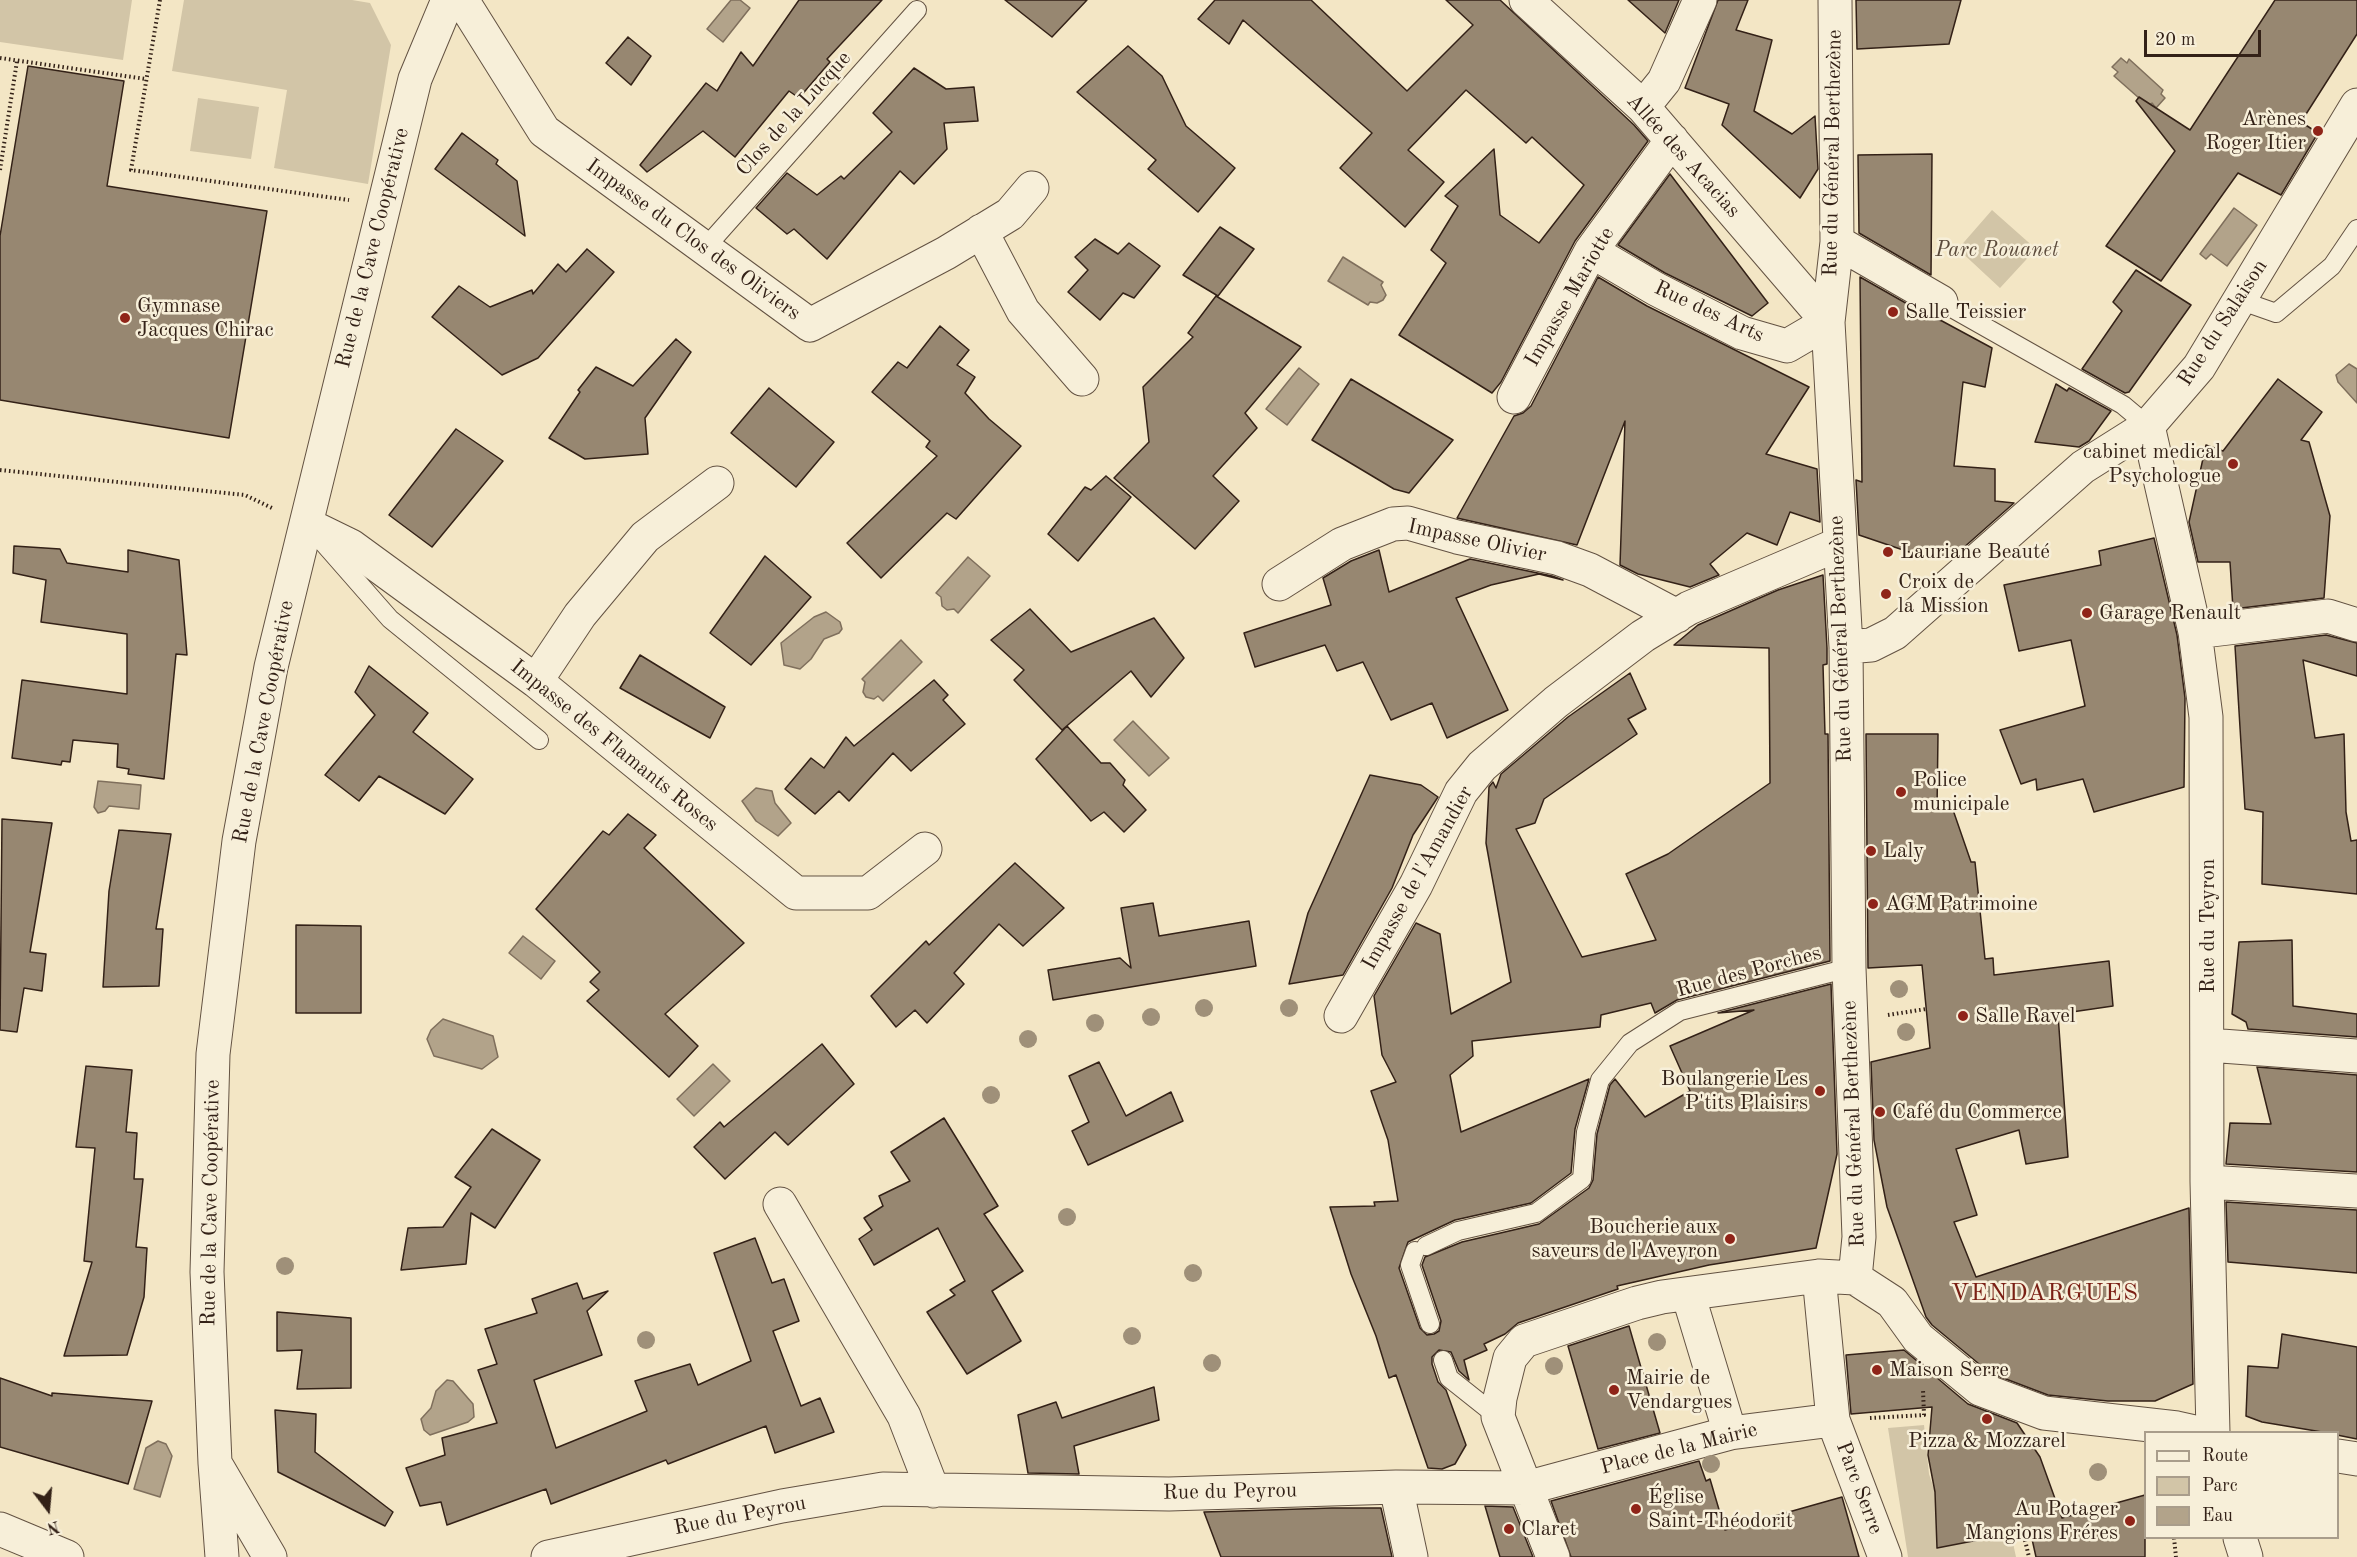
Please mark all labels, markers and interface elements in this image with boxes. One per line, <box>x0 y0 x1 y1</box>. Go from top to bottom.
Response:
scale bar <box>2147 18 2264 56</box>
street label: Rue du Général Berthezène <box>1818 29 1848 277</box>
text: 20 m <box>2155 31 2195 49</box>
street label: Clos de la Lucque <box>731 46 857 182</box>
street label: Allée des Acacias <box>1621 89 1745 223</box>
place label: Arènes Roger Itier <box>2205 106 2306 156</box>
marker: Arènes Roger Itier <box>2311 124 2325 138</box>
street label: Rue de la Cave Coopérative <box>331 125 415 371</box>
street label: Impasse du Clos des Oliviers <box>581 154 805 326</box>
street label: Impasse Mariotte <box>1520 223 1620 371</box>
park label: Parc Rouanet <box>1935 237 2059 263</box>
street label: Rue du Salaison <box>2173 255 2273 391</box>
street label: Rue des Arts <box>1650 276 1768 348</box>
place label: Gymnase Jacques Chirac <box>137 293 274 343</box>
place label: Salle Teissier <box>1905 299 2026 325</box>
marker: Salle Teissier <box>1886 305 1900 319</box>
marker: Gymnase Jacques Chirac <box>118 311 132 325</box>
place label: cabinet medical Psychologue <box>2083 439 2221 489</box>
marker: cabinet medical Psychologue <box>2226 457 2240 471</box>
street label: Impasse Olivier <box>1405 514 1549 568</box>
street label: Rue du Général Berthezène <box>1824 515 1858 763</box>
place label: Lauriane Beauté <box>1900 539 2050 565</box>
marker: Lauriane Beauté <box>1881 545 1895 559</box>
place label: Croix de la Mission <box>1898 569 1989 619</box>
marker: Croix de la Mission <box>1879 587 1893 601</box>
street label: Rue de la Cave Coopérative <box>228 598 300 846</box>
place label: Garage Renault <box>2099 600 2241 626</box>
marker: Garage Renault <box>2080 606 2094 620</box>
street label: Impasse des Flamants Roses <box>505 654 723 838</box>
place label: Police municipale <box>1913 767 2009 817</box>
street label: Impasse de l'Amandier <box>1357 782 1479 974</box>
marker: Police municipale <box>1894 785 1908 799</box>
place label: Laly <box>1883 838 1924 864</box>
marker: Laly <box>1864 844 1878 858</box>
street label: Rue du Teyron <box>2195 859 2221 993</box>
place label: AGM Patrimoine <box>1885 891 2038 917</box>
marker: AGM Patrimoine <box>1866 897 1880 911</box>
street label: Rue des Porches <box>1674 941 1824 1003</box>
street label: Rue du Général Berthezène <box>1837 1000 1871 1248</box>
place label: Salle Ravel <box>1975 1003 2075 1029</box>
marker: Salle Ravel <box>1956 1009 1970 1023</box>
place label: Boulangerie Les P'tits Plaisirs <box>1661 1066 1808 1116</box>
street label: Rue de la Cave Coopérative <box>196 1079 226 1327</box>
marker: Boulangerie Les P'tits Plaisirs <box>1813 1084 1827 1098</box>
place label: Café du Commerce <box>1892 1099 2062 1125</box>
marker: Café du Commerce <box>1873 1105 1887 1119</box>
place label: Boucherie aux saveurs de l'Aveyron <box>1531 1214 1718 1264</box>
marker: Boucherie aux saveurs de l'Aveyron <box>1723 1232 1737 1246</box>
district label: VENDARGUES <box>1951 1280 2139 1308</box>
place label: Maison Serre <box>1889 1357 2009 1383</box>
marker: Maison Serre <box>1870 1363 1884 1377</box>
place label: Mairie de Vendargues <box>1626 1365 1732 1415</box>
marker: Mairie de Vendargues <box>1607 1383 1621 1397</box>
marker: Pizza & Mozzarel <box>1980 1412 1994 1426</box>
street label: Place de la Mairie <box>1598 1417 1760 1481</box>
place label: Pizza & Mozzarel <box>1908 1428 2066 1454</box>
legend <box>2144 1431 2339 1539</box>
street label: Parc Serre <box>1830 1438 1888 1538</box>
text: Route <box>2202 1447 2248 1465</box>
text: Parc <box>2202 1477 2238 1495</box>
street label: Rue du Peyrou <box>1163 1478 1297 1506</box>
north arrow <box>18 1479 78 1539</box>
place label: Église Saint-Théodorit <box>1648 1484 1793 1534</box>
street label: Rue du Peyrou <box>672 1491 808 1541</box>
place label: Au Potager Mangions Fréres <box>1965 1496 2118 1546</box>
marker: Église Saint-Théodorit <box>1629 1502 1643 1516</box>
text: Eau <box>2202 1507 2233 1525</box>
marker: Au Potager Mangions Fréres <box>2123 1514 2137 1528</box>
place label: Claret <box>1521 1516 1577 1542</box>
text: N <box>45 1517 61 1536</box>
marker: Claret <box>1502 1522 1516 1536</box>

